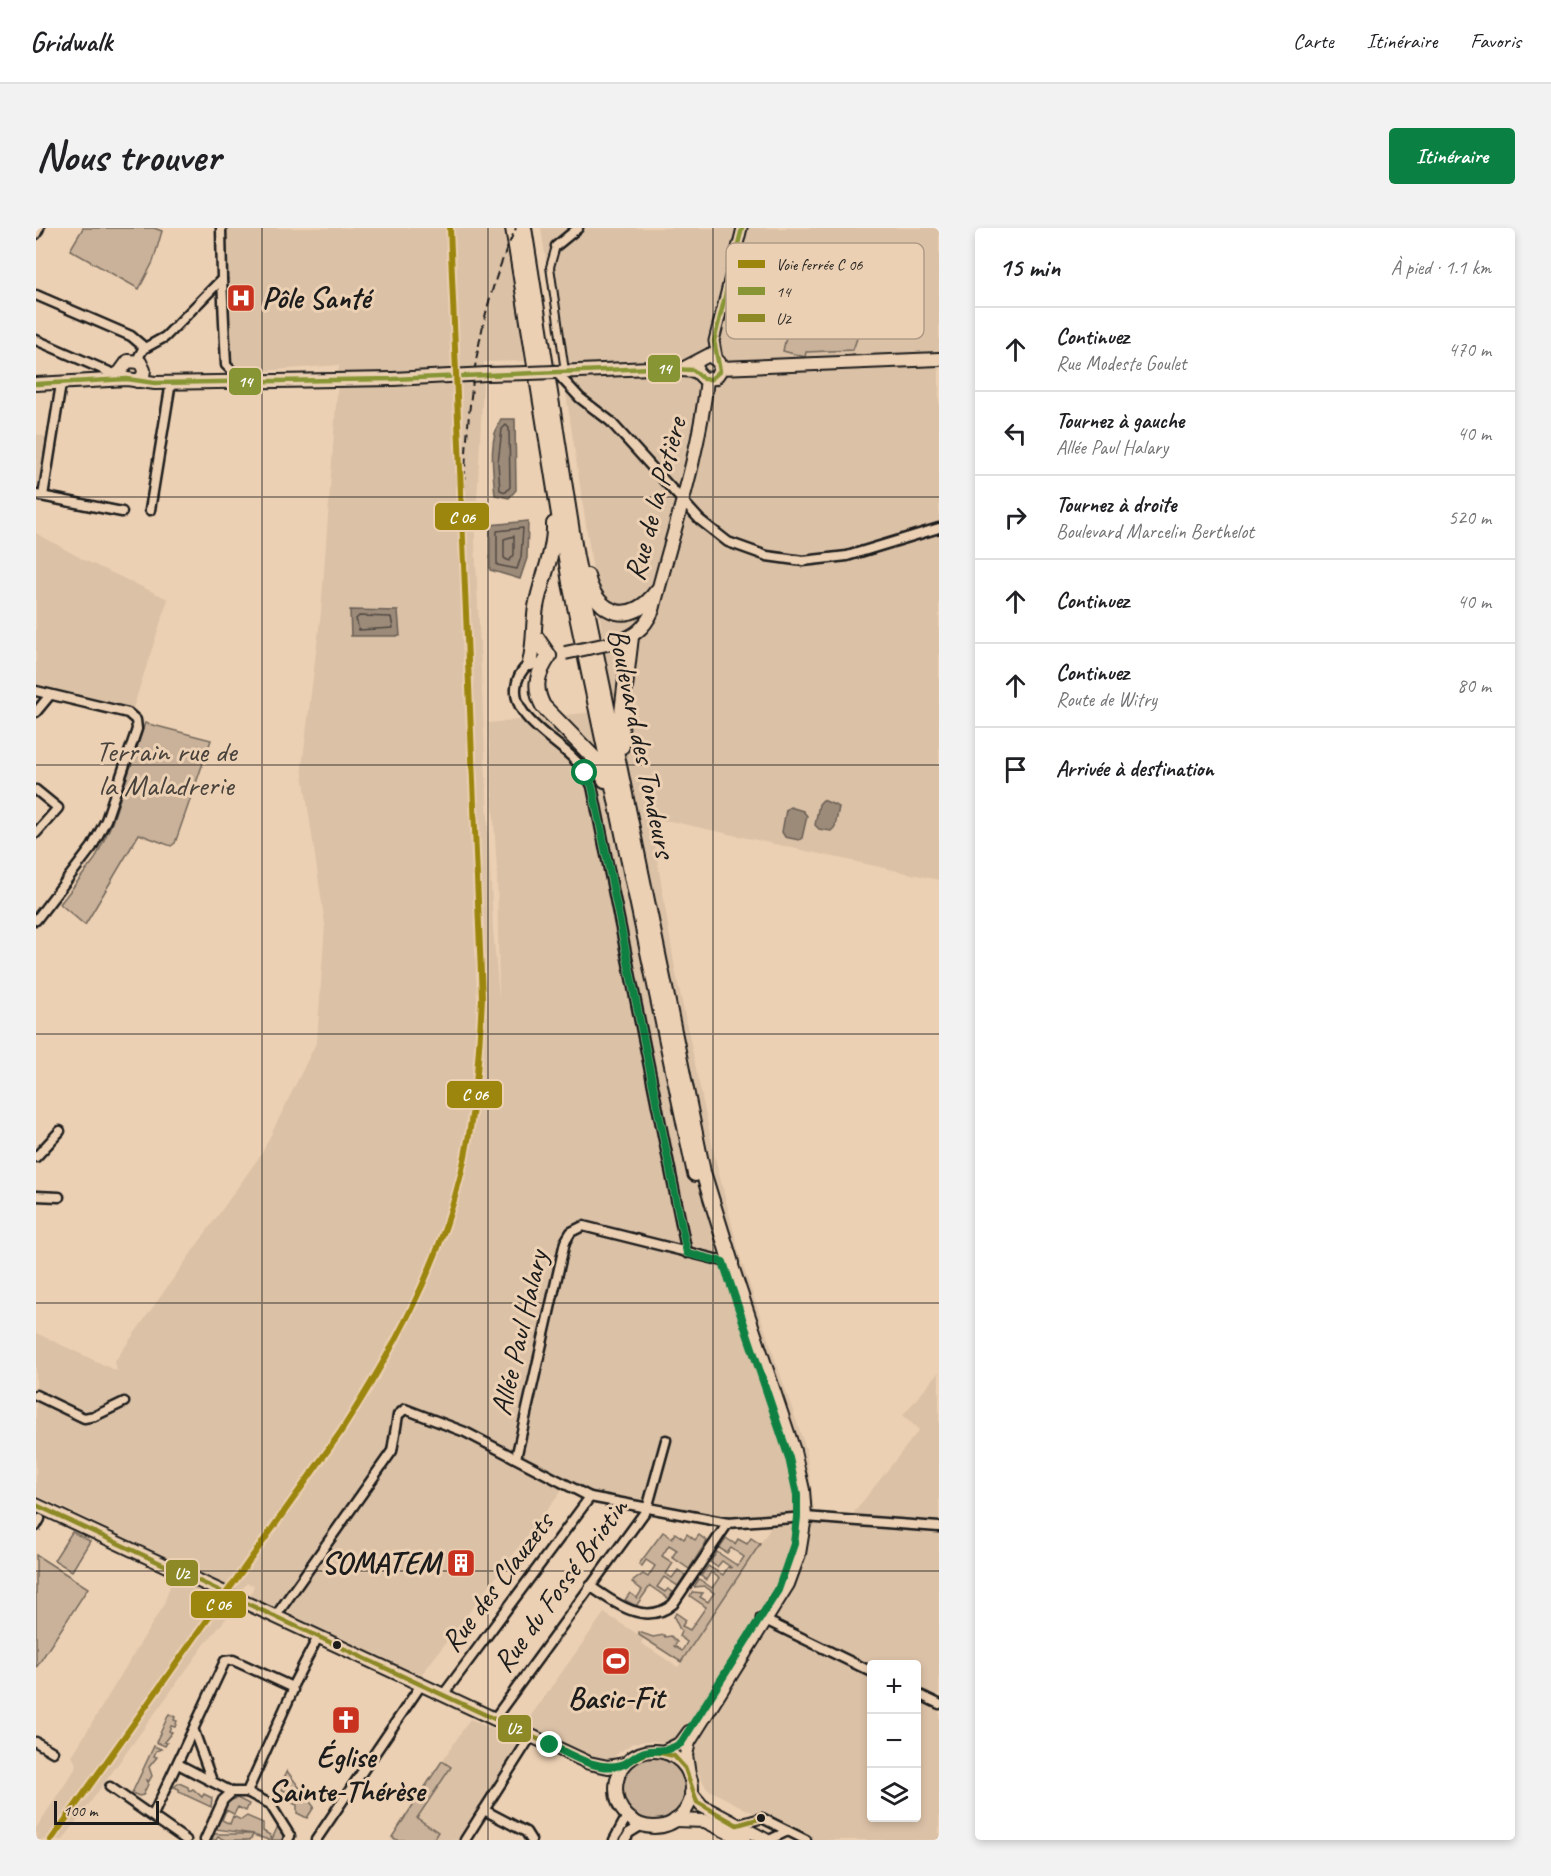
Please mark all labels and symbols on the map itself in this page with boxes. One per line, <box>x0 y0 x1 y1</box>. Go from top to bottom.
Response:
legend <box>726 243 924 339</box>
text: Voie ferrée C 06 <box>776 255 863 275</box>
place label: Pôle Santé <box>262 279 374 317</box>
hospital icon: Pôle Santé <box>225 282 257 314</box>
text: 14 <box>776 282 792 302</box>
text: U2 <box>776 309 793 329</box>
line badge: 14 <box>647 354 681 383</box>
text: 14 <box>657 359 673 379</box>
line badge: 14 <box>228 367 262 396</box>
text: 14 <box>238 372 254 392</box>
street label: Rue de la Potière <box>615 411 696 585</box>
line badge: C 06 <box>434 502 490 531</box>
text: C 06 <box>449 508 477 528</box>
street label: Boulevard des Tondeurs <box>599 625 685 864</box>
park label: Terrain rue de la Maladrerie <box>95 732 239 804</box>
route start <box>571 759 597 785</box>
line badge: C 06 <box>446 1080 503 1109</box>
text: C 06 <box>462 1085 490 1105</box>
street label: Allée Paul Halary <box>482 1244 557 1419</box>
street label: Rue du Fossé Briotin <box>484 1489 637 1680</box>
street label: Rue des Clauzets <box>432 1502 564 1659</box>
place label: SOMATEM <box>321 1544 444 1582</box>
building icon: SOMATEM <box>445 1547 477 1579</box>
line badge: U2 <box>165 1559 199 1587</box>
text: U2 <box>175 1564 191 1584</box>
line badge: C 06 <box>190 1590 247 1619</box>
text: C 06 <box>205 1595 233 1615</box>
unlabelled marker <box>331 1639 343 1651</box>
sports icon: Basic-Fit <box>600 1645 632 1677</box>
place label: Basic-Fit <box>568 1679 667 1717</box>
church icon: Église Sainte-Thérèse <box>330 1704 362 1736</box>
line badge: U2 <box>497 1714 532 1743</box>
text: U2 <box>507 1719 523 1739</box>
route end <box>536 1731 562 1757</box>
place label: Église Sainte-Thérèse <box>268 1738 427 1810</box>
scale bar <box>54 1798 159 1826</box>
unlabelled marker <box>755 1812 767 1824</box>

